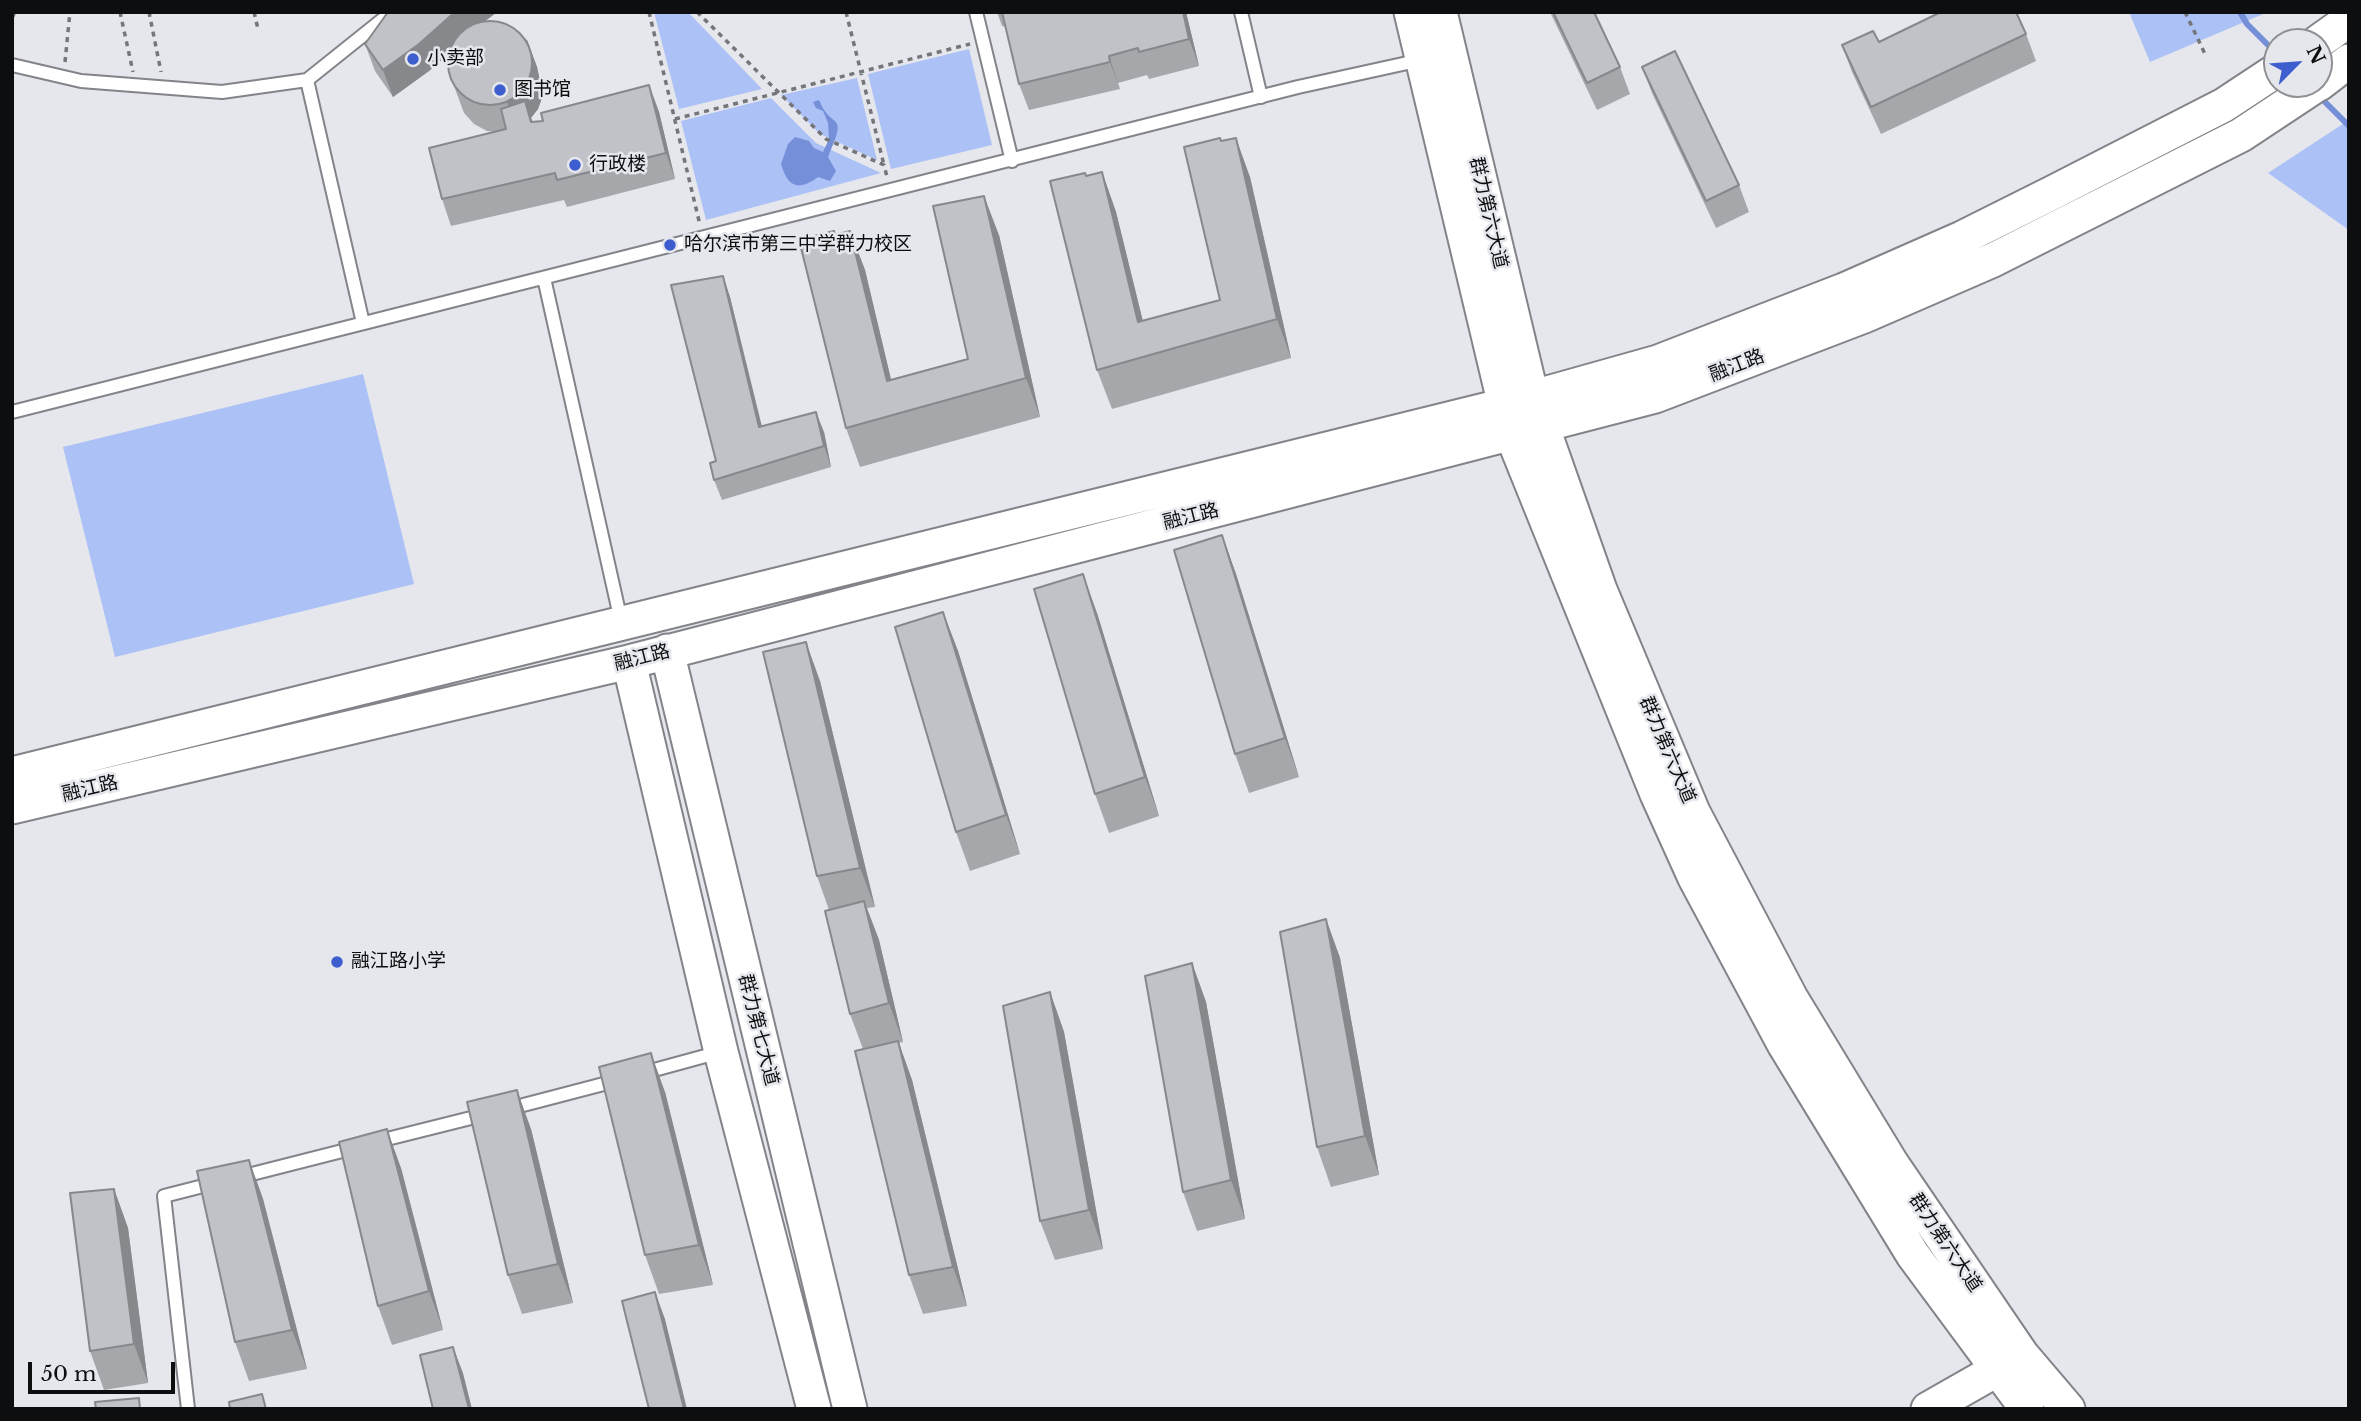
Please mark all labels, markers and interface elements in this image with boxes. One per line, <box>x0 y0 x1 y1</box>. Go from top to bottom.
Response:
north arrow <box>2263 28 2333 98</box>
text: N <box>2301 42 2330 68</box>
place label: 小卖部 <box>427 48 484 70</box>
marker: 小卖部 <box>405 51 421 67</box>
place label: 图书馆 <box>514 79 571 101</box>
marker: 图书馆 <box>492 82 508 98</box>
place label: 行政楼 <box>589 154 646 176</box>
street label: 群力第六大道 <box>1464 155 1512 271</box>
marker: 行政楼 <box>567 157 583 173</box>
place label: 哈尔滨市第三中学群力校区 <box>684 234 912 256</box>
marker: 哈尔滨市第三中学群力校区 <box>662 237 678 253</box>
street label: 融江路 <box>1706 345 1768 387</box>
street label: 融江路 <box>1161 499 1221 535</box>
street label: 融江路 <box>612 640 672 676</box>
street label: 群力第六大道 <box>1634 693 1700 807</box>
street label: 融江路 <box>60 771 120 807</box>
place label: 融江路小学 <box>351 951 446 973</box>
marker: 融江路小学 <box>329 954 345 970</box>
street label: 群力第七大道 <box>733 972 783 1088</box>
street label: 群力第六大道 <box>1904 1189 1986 1297</box>
scale bar <box>32 1348 178 1392</box>
text: 50 m <box>41 1361 96 1387</box>

